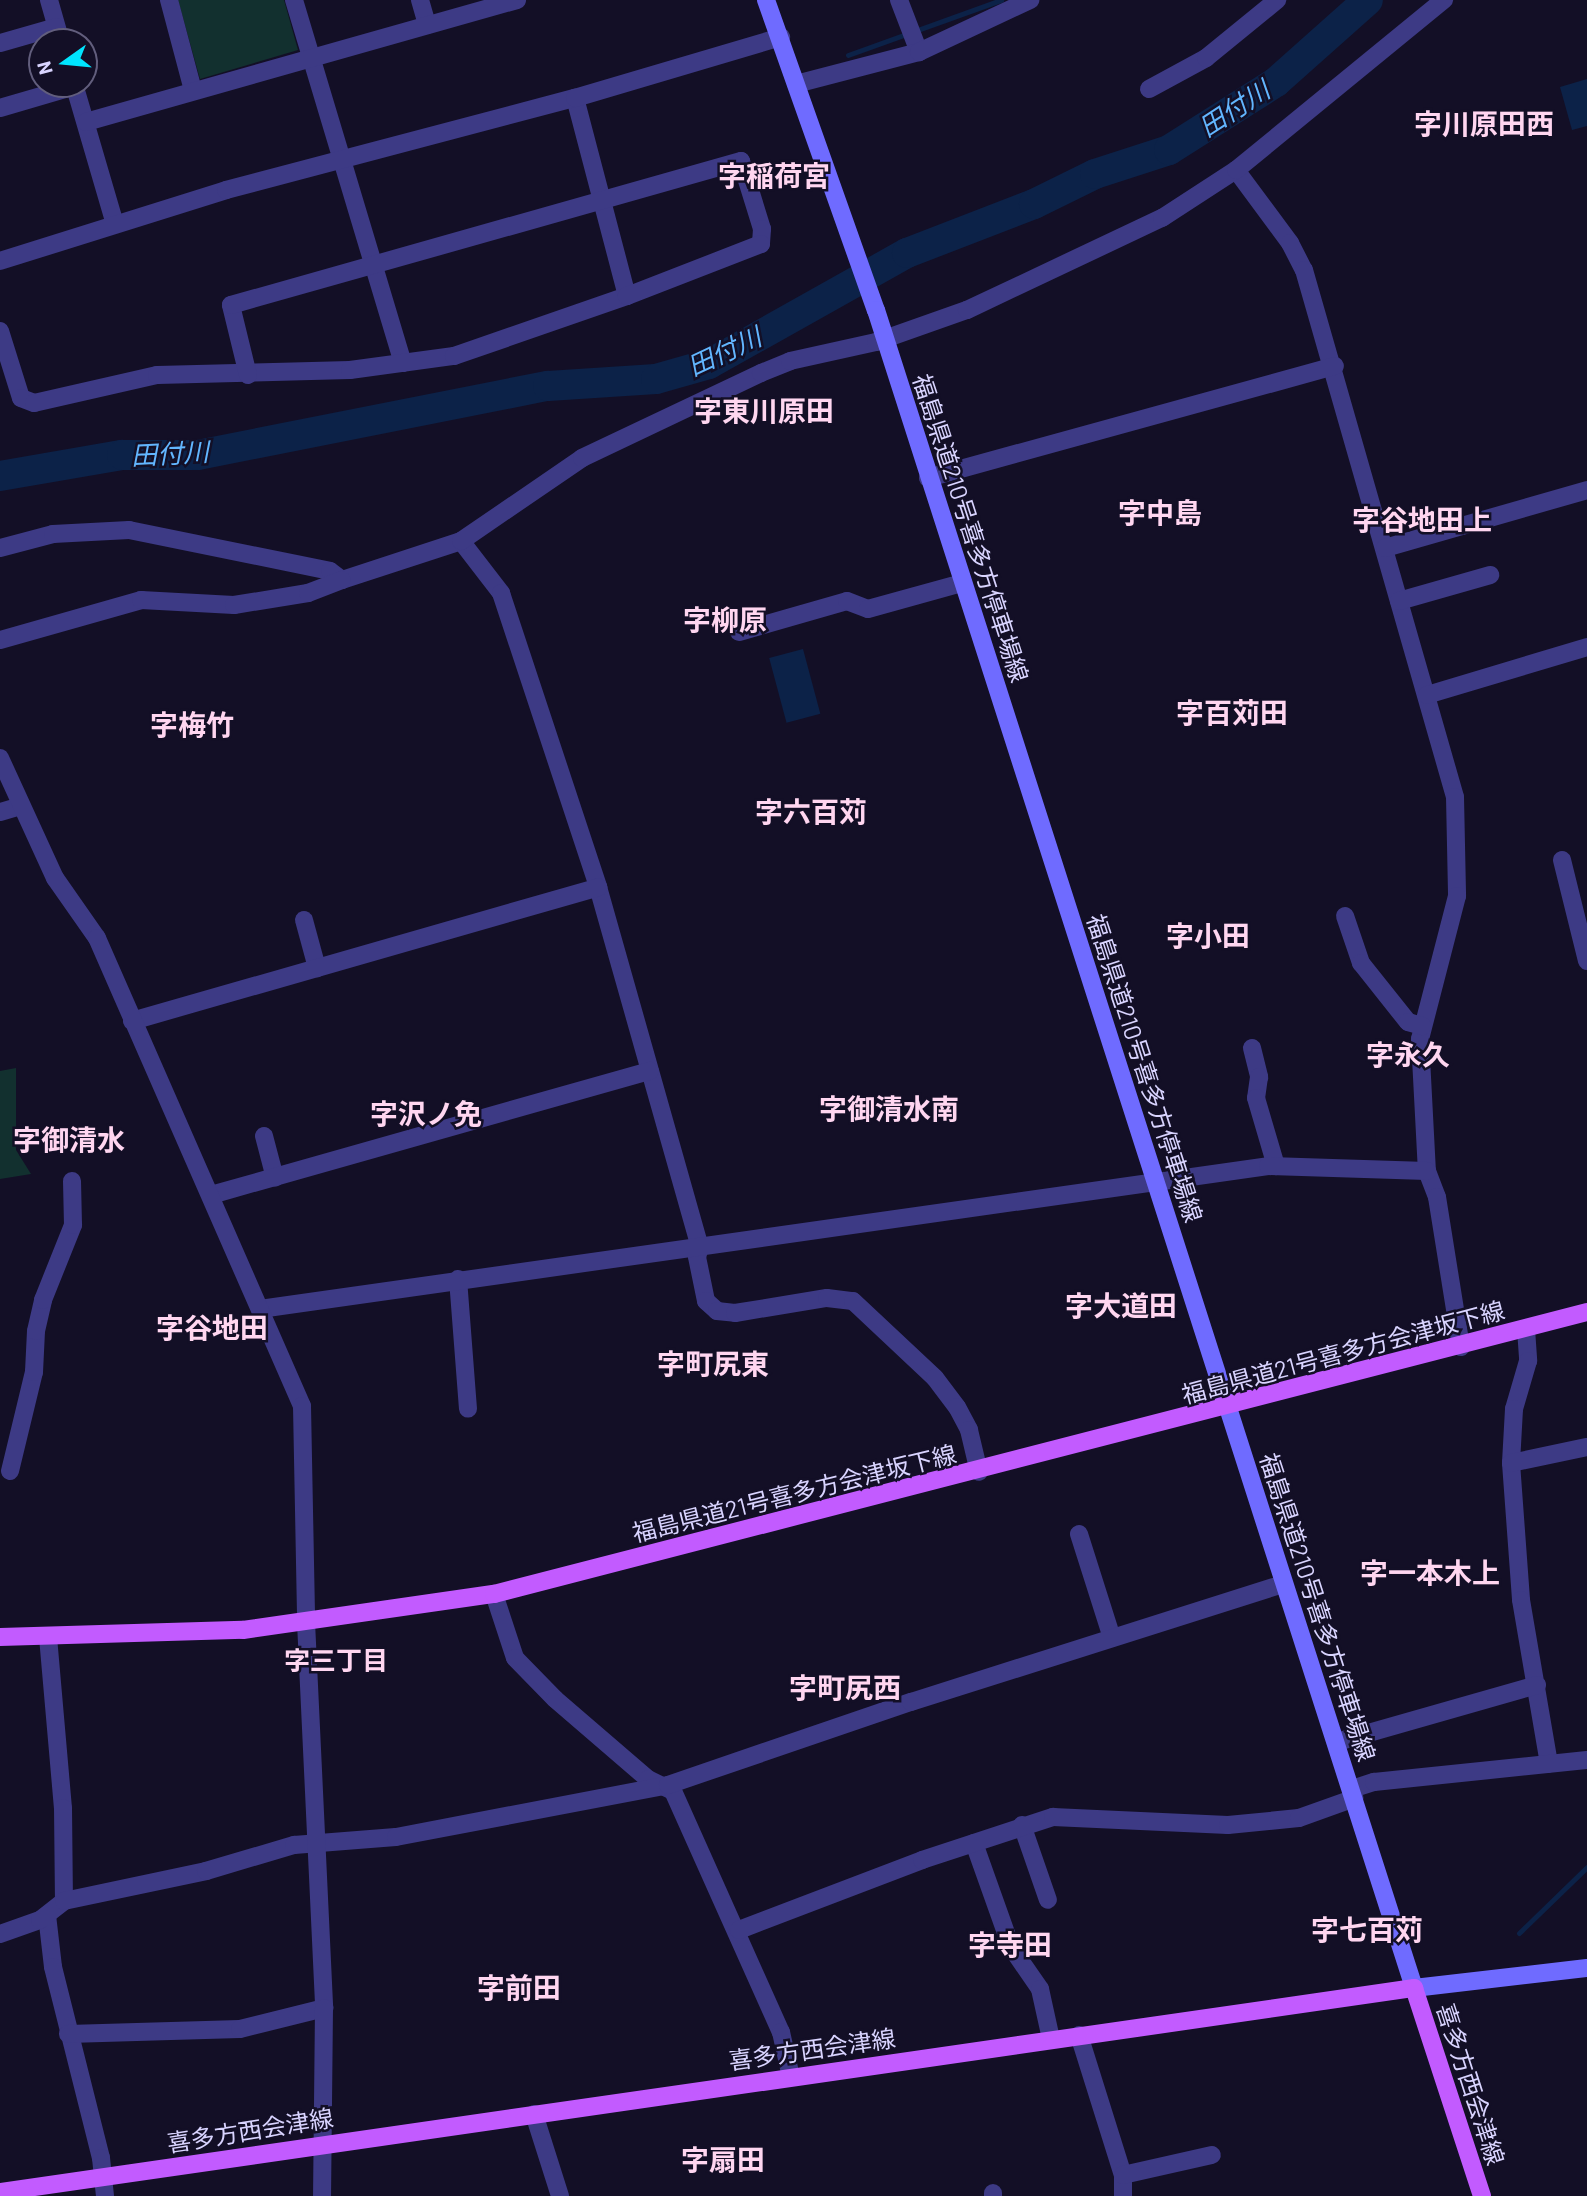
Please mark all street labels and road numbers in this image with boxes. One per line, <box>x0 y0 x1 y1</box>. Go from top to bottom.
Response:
street label: 福島県道210号喜多方停車場線 <box>907 370 1035 686</box>
street label: 福島県道210号喜多方停車場線 <box>1081 910 1209 1226</box>
street label: 福島県道21号喜多方会津坂下線 <box>1178 1295 1508 1409</box>
street label: 福島県道21号喜多方会津坂下線 <box>629 1439 959 1547</box>
street label: 福島県道210号喜多方停車場線 <box>1254 1449 1382 1765</box>
street label: 喜多方西会津線 <box>1431 2000 1511 2168</box>
street label: 喜多方西会津線 <box>727 2023 897 2075</box>
street label: 喜多方西会津線 <box>165 2103 335 2157</box>

